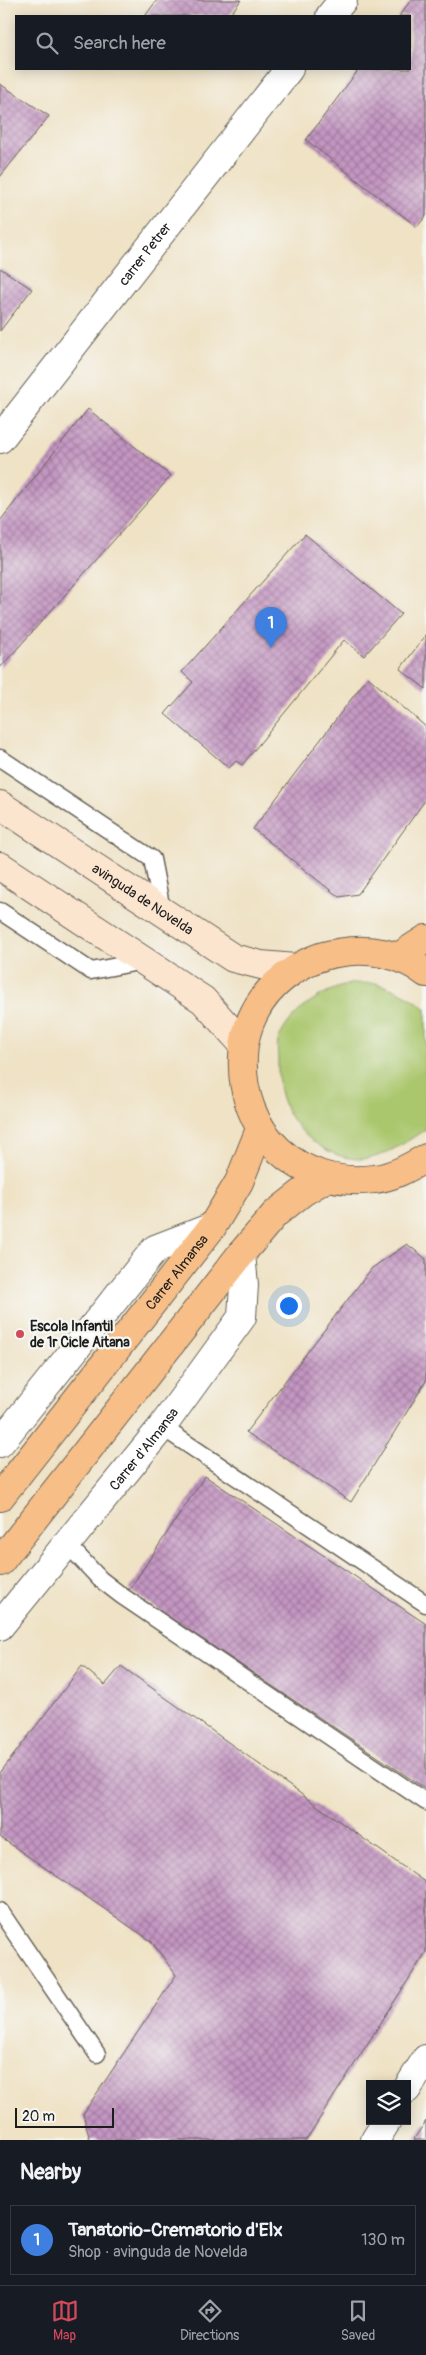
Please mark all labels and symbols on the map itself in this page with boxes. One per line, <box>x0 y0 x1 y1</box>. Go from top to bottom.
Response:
street label: carrer Petrer <box>115 219 175 289</box>
pin: 1 <box>255 607 287 648</box>
street label: avinguda de Novelda <box>89 860 196 939</box>
street label: Carrer Almansa <box>142 1231 212 1313</box>
your location <box>276 1293 302 1319</box>
place label: Escola Infantil de 1r Cicle Aitana <box>30 1318 130 1351</box>
marker: Escola Infantil de 1r Cicle Aitana <box>14 1328 26 1340</box>
street label: Carrer d'Almansa <box>106 1405 182 1494</box>
scale bar <box>15 2105 114 2128</box>

